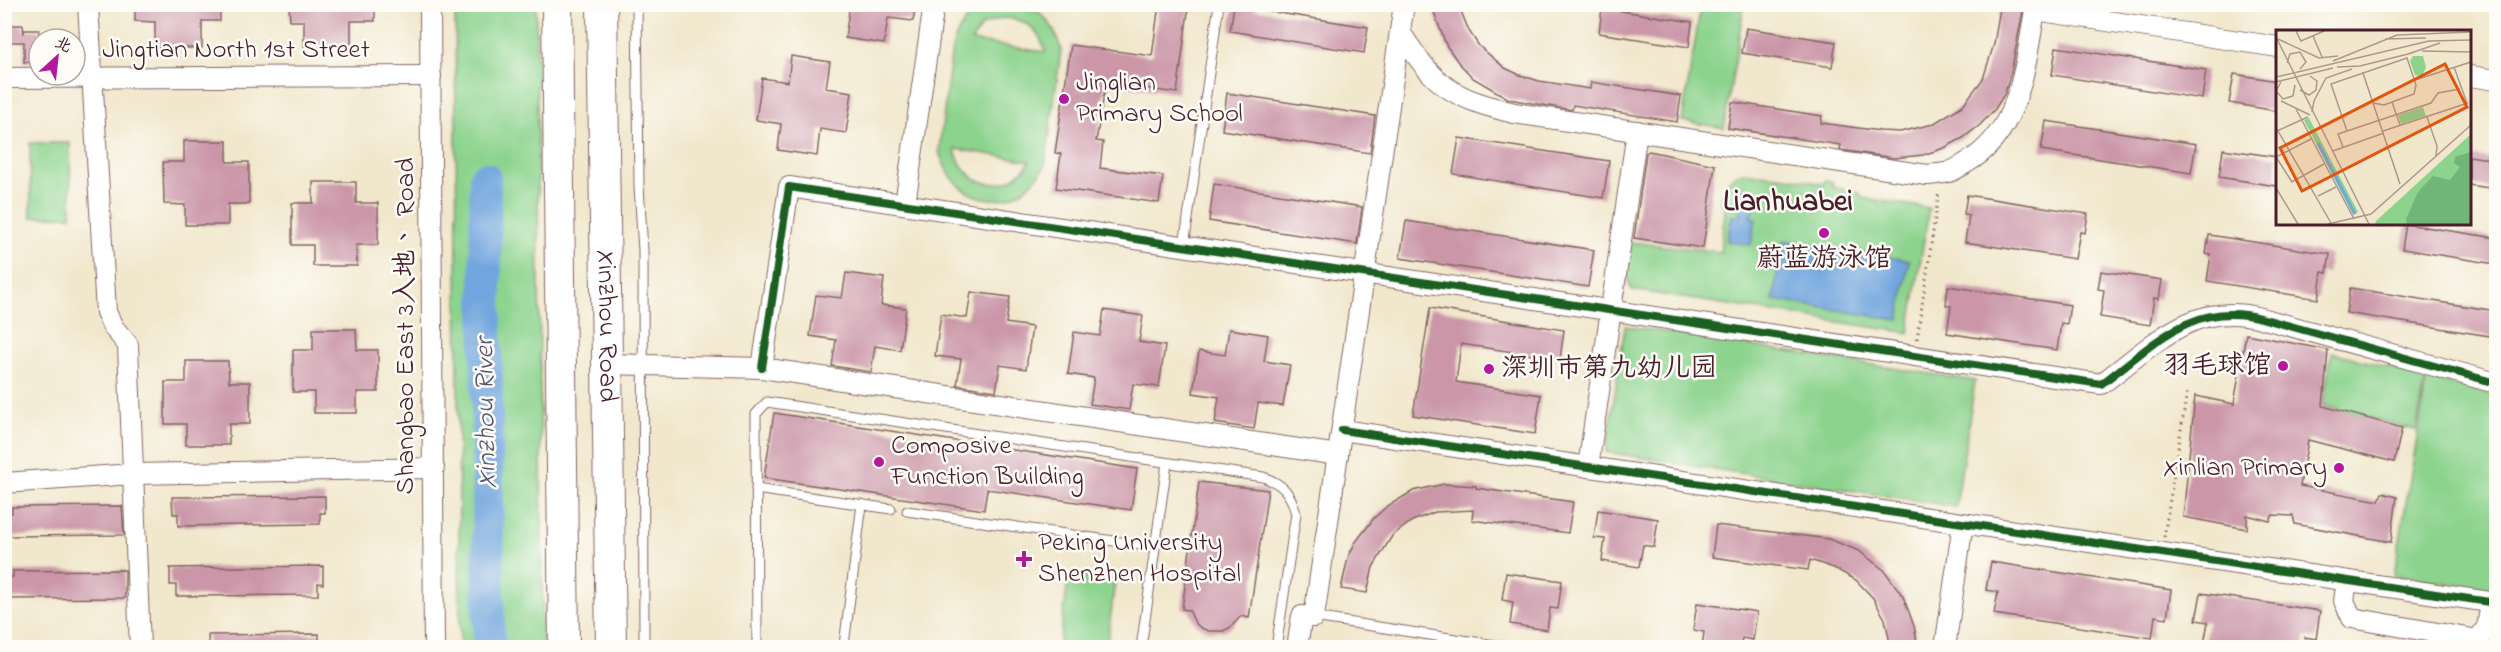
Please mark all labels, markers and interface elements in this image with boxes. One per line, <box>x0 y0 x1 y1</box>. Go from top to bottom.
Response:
north arrow <box>27 27 87 87</box>
inset map <box>2276 30 2471 225</box>
text: 北 <box>50 31 75 60</box>
street label: Jingtian North 1st Street <box>102 31 370 70</box>
place label: Jinglian Primary School <box>1076 64 1243 134</box>
marker: Jinglian Primary School <box>1057 92 1071 106</box>
street label: Shangbao East 3入地、 Road <box>387 158 426 494</box>
district label: Lianhuabei <box>1723 181 1853 225</box>
marker: 蔚蓝游泳馆 <box>1817 226 1831 240</box>
place label: 蔚蓝游泳馆 <box>1757 240 1892 279</box>
street label: Xinzhou Road <box>586 249 627 403</box>
water label: Xinzhou River <box>465 334 509 489</box>
place label: 羽毛球馆 <box>2163 347 2271 386</box>
place label: 深圳市第九幼儿园 <box>1501 350 1717 389</box>
marker: 羽毛球馆 <box>2276 359 2290 373</box>
marker: 深圳市第九幼儿园 <box>1482 362 1496 376</box>
place label: Composive Function Building <box>890 427 1084 497</box>
place label: Xinlian Primary <box>2163 449 2327 488</box>
marker: Composive Function Building <box>872 455 886 469</box>
marker: Xinlian Primary <box>2332 461 2346 475</box>
place label: Peking University Shenzhen Hospital <box>1038 524 1241 594</box>
marker: Peking University Shenzhen Hospital <box>1015 550 1033 568</box>

